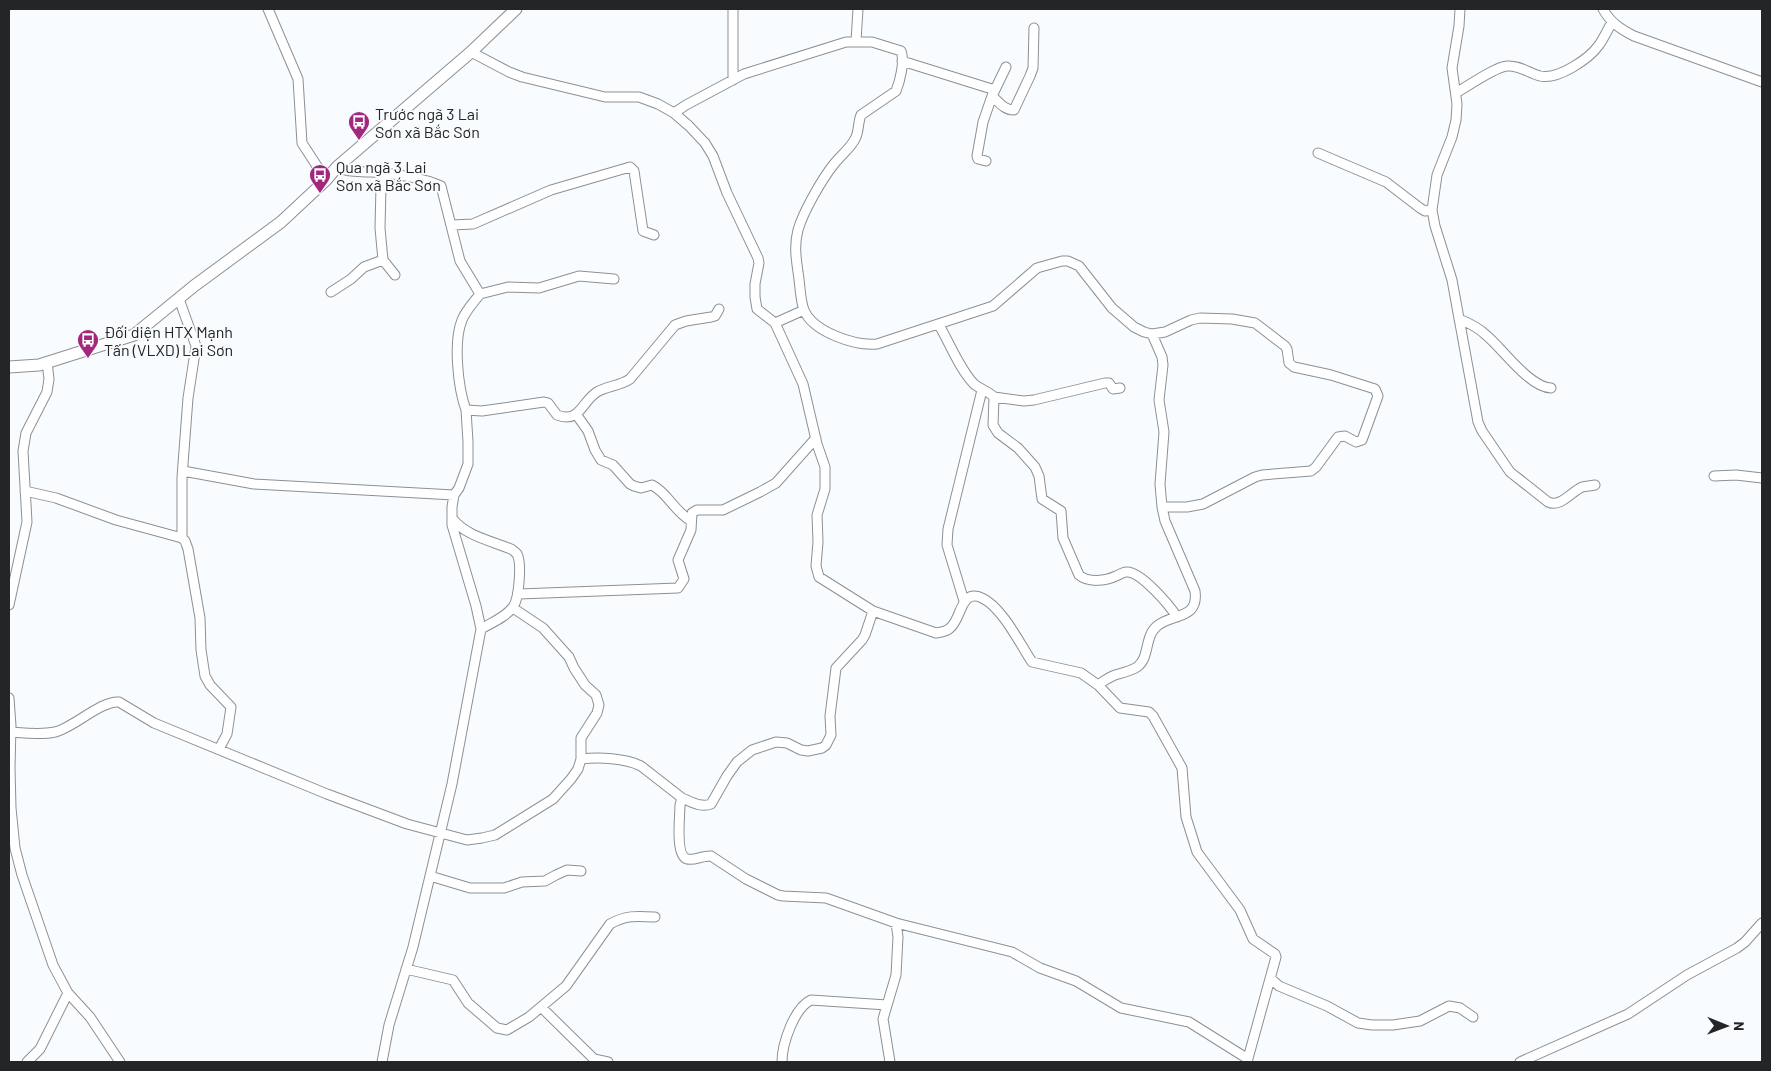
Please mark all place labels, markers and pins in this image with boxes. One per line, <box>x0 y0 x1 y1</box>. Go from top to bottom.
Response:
place label: Trước ngã 3 Lai Sơn xã Bắc Sơn <box>375 104 480 141</box>
bus stop icon: Trước ngã 3 Lai Sơn xã Bắc Sơn <box>347 110 371 141</box>
place label: Qua ngã 3 Lai Sơn xã Bắc Sơn <box>336 157 441 194</box>
bus stop icon: Qua ngã 3 Lai Sơn xã Bắc Sơn <box>308 163 332 194</box>
place label: Đối diện HTX Mạnh Tấn (VLXD) Lai Sơn <box>104 322 233 359</box>
bus stop icon: Đối diện HTX Mạnh Tấn (VLXD) Lai Sơn <box>76 328 100 359</box>

